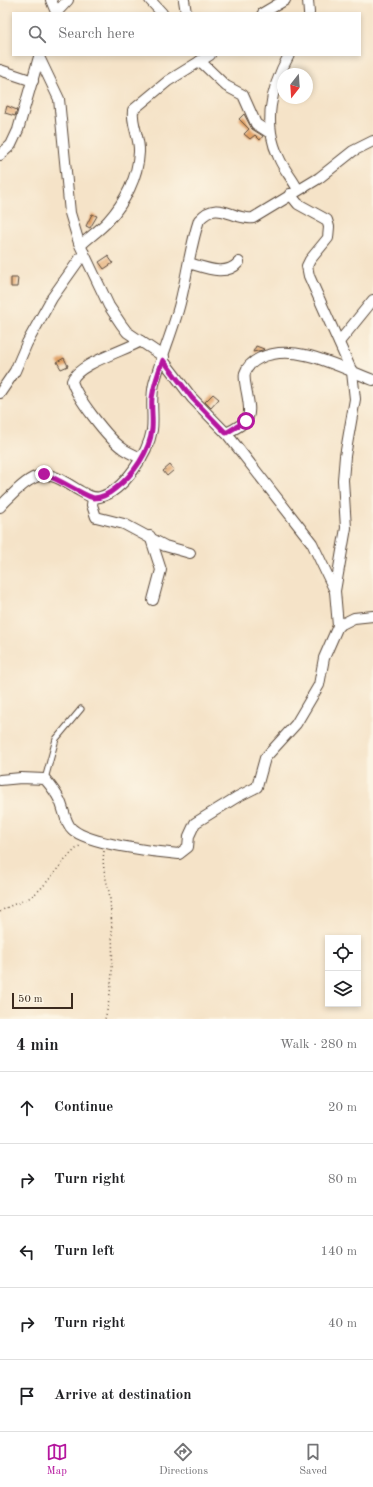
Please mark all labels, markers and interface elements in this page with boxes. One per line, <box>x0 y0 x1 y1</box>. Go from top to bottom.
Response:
search box <box>12 12 361 56</box>
icon: search <box>26 23 48 45</box>
text: Search here <box>58 27 135 42</box>
north arrow <box>277 68 313 104</box>
route start <box>237 412 255 430</box>
route end <box>35 465 53 483</box>
map controls <box>325 935 361 1007</box>
button: locate <box>325 935 361 971</box>
button: layers <box>325 971 361 1007</box>
scale bar <box>12 991 73 1010</box>
text: 50 m <box>18 994 43 1005</box>
text: 4 min <box>16 1037 59 1054</box>
text: Walk · 280 m <box>280 1038 357 1051</box>
icon: ahead <box>16 1097 38 1119</box>
text: Continue <box>54 1100 113 1115</box>
text: 20 m <box>328 1101 357 1114</box>
icon: right <box>16 1169 38 1191</box>
text: Turn right <box>54 1172 125 1187</box>
text: 80 m <box>328 1173 357 1186</box>
icon: left <box>16 1241 38 1263</box>
text: Turn left <box>54 1244 114 1259</box>
text: 140 m <box>320 1245 357 1258</box>
icon: right <box>16 1313 38 1335</box>
text: Turn right <box>54 1316 125 1331</box>
text: 40 m <box>328 1317 357 1330</box>
icon: arrive <box>16 1385 38 1407</box>
text: Arrive at destination <box>54 1388 192 1403</box>
tab: Map <box>46 1441 68 1479</box>
tab: Directions <box>159 1441 208 1479</box>
tab: Saved <box>299 1441 327 1479</box>

